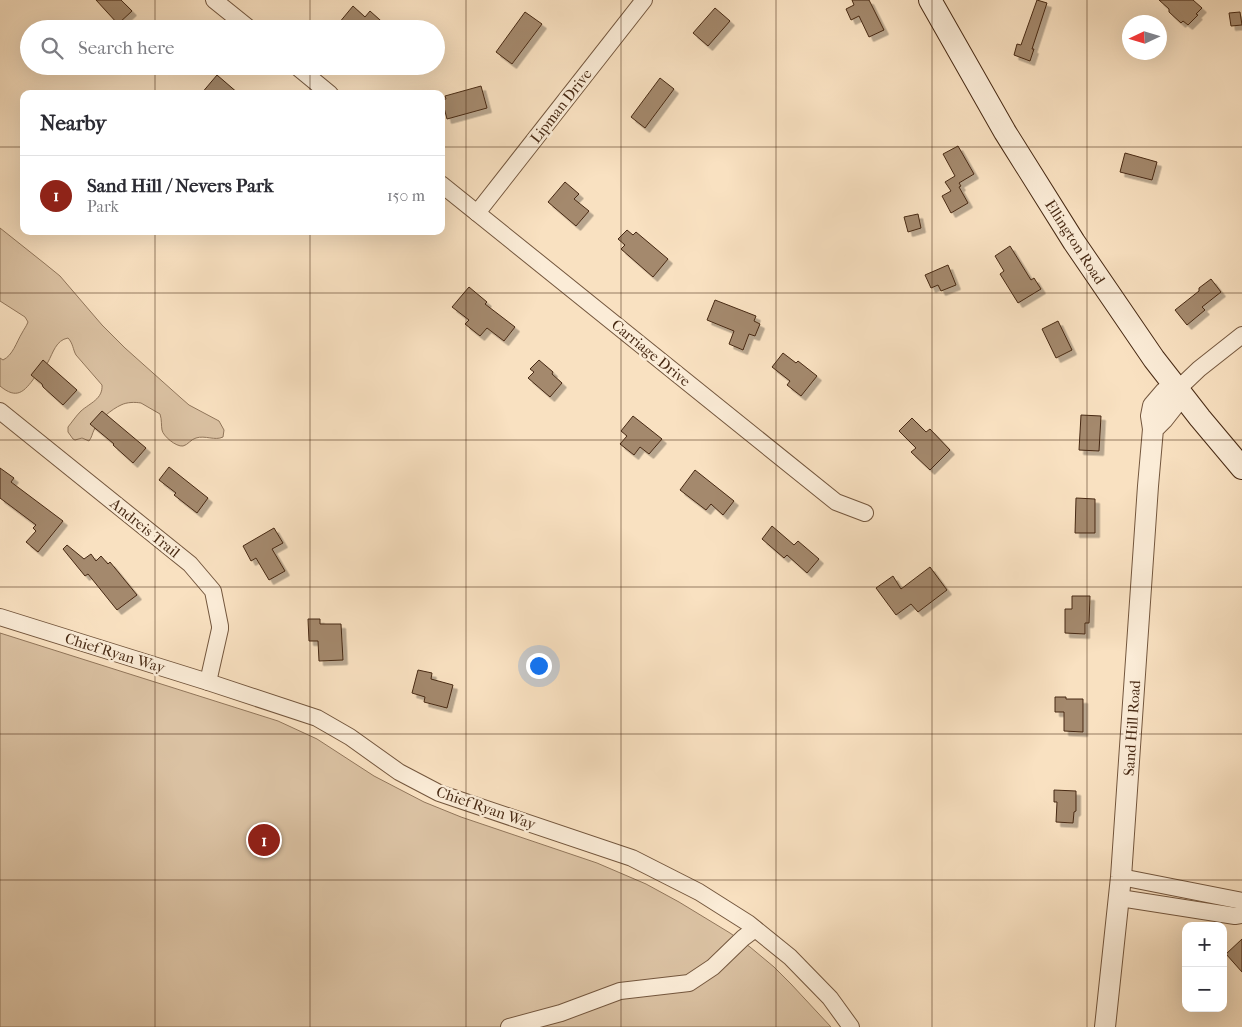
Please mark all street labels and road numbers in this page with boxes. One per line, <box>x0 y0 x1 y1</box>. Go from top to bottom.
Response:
street label: Lipman Drive <box>526 65 596 147</box>
street label: Ellington Road <box>1041 196 1109 288</box>
street label: Carriage Drive <box>608 316 695 391</box>
street label: Andreis Trail <box>106 494 183 562</box>
street label: Chief Ryan Way <box>63 629 168 677</box>
street label: Sand Hill Road <box>1120 679 1144 776</box>
street label: Chief Ryan Way <box>434 783 539 834</box>

